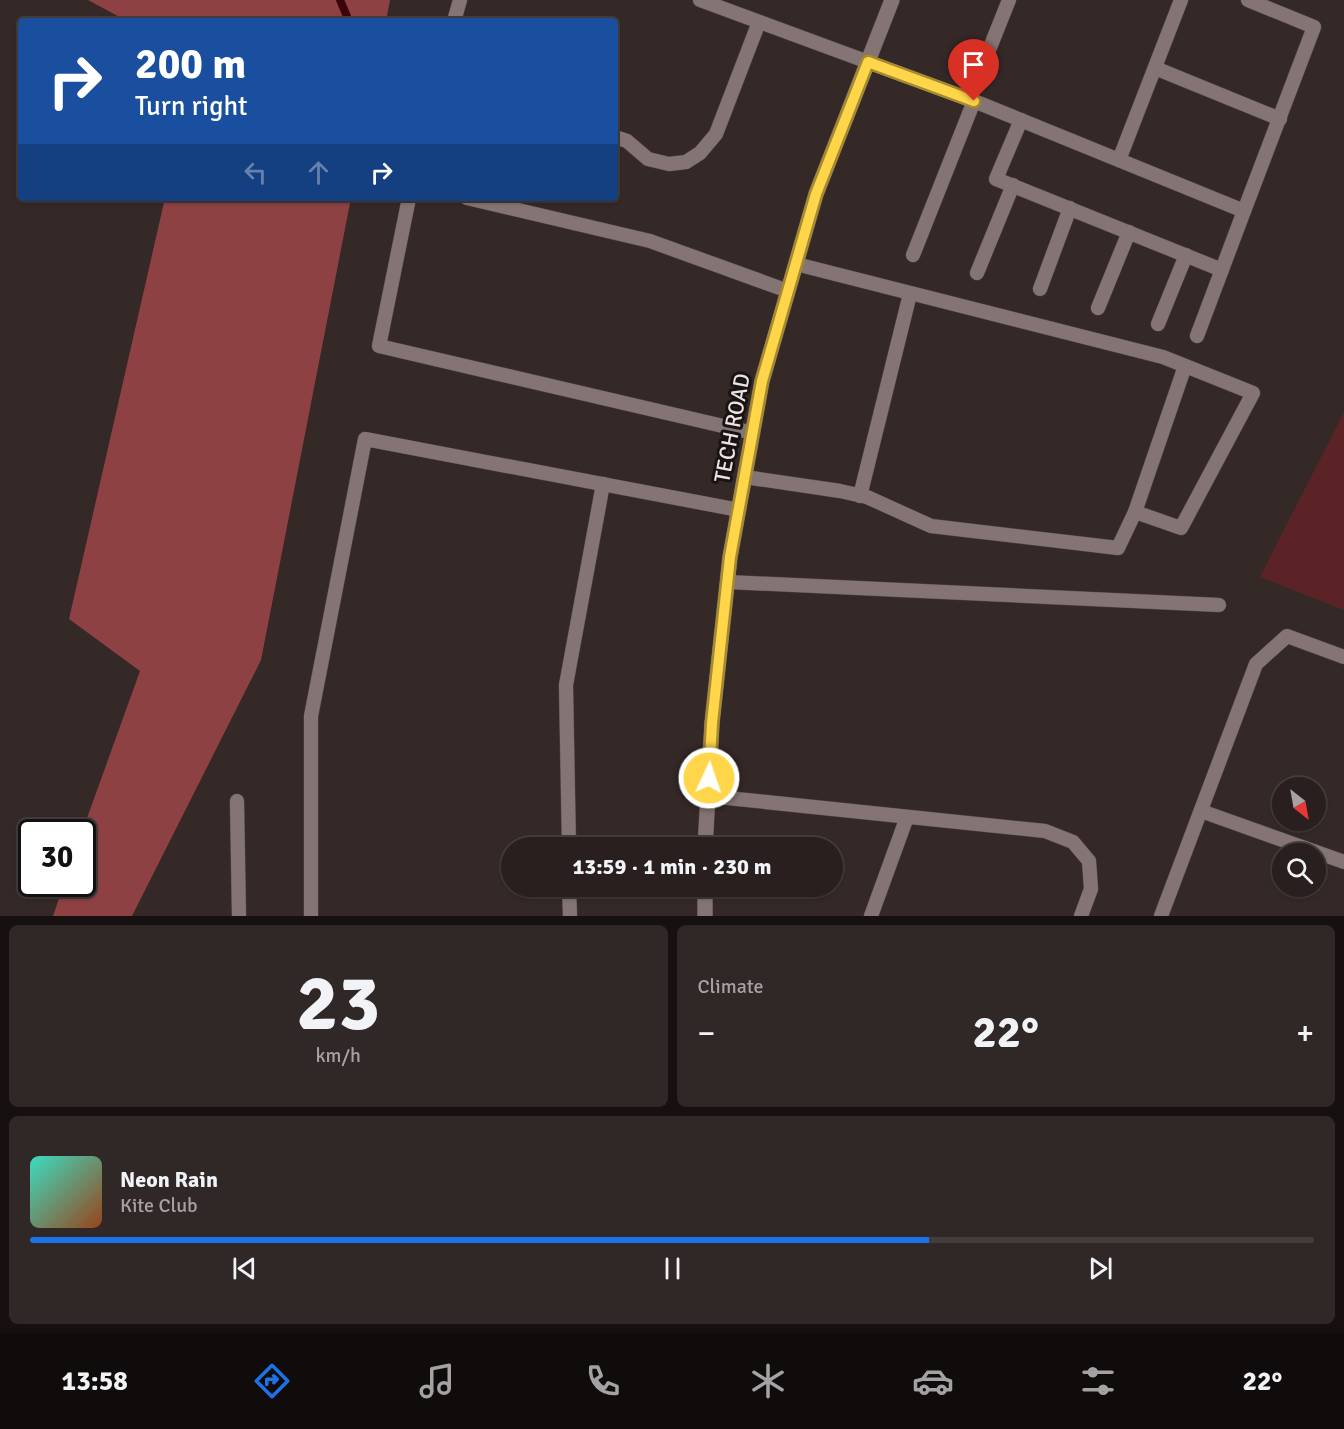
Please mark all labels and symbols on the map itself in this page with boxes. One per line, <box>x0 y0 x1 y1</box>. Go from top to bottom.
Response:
pin <box>948 39 999 101</box>
street label: TECH ROAD <box>708 371 756 485</box>
position arrow <box>677 746 741 810</box>
north arrow <box>1272 777 1326 831</box>
speed limit sign: 30 <box>18 819 96 897</box>

